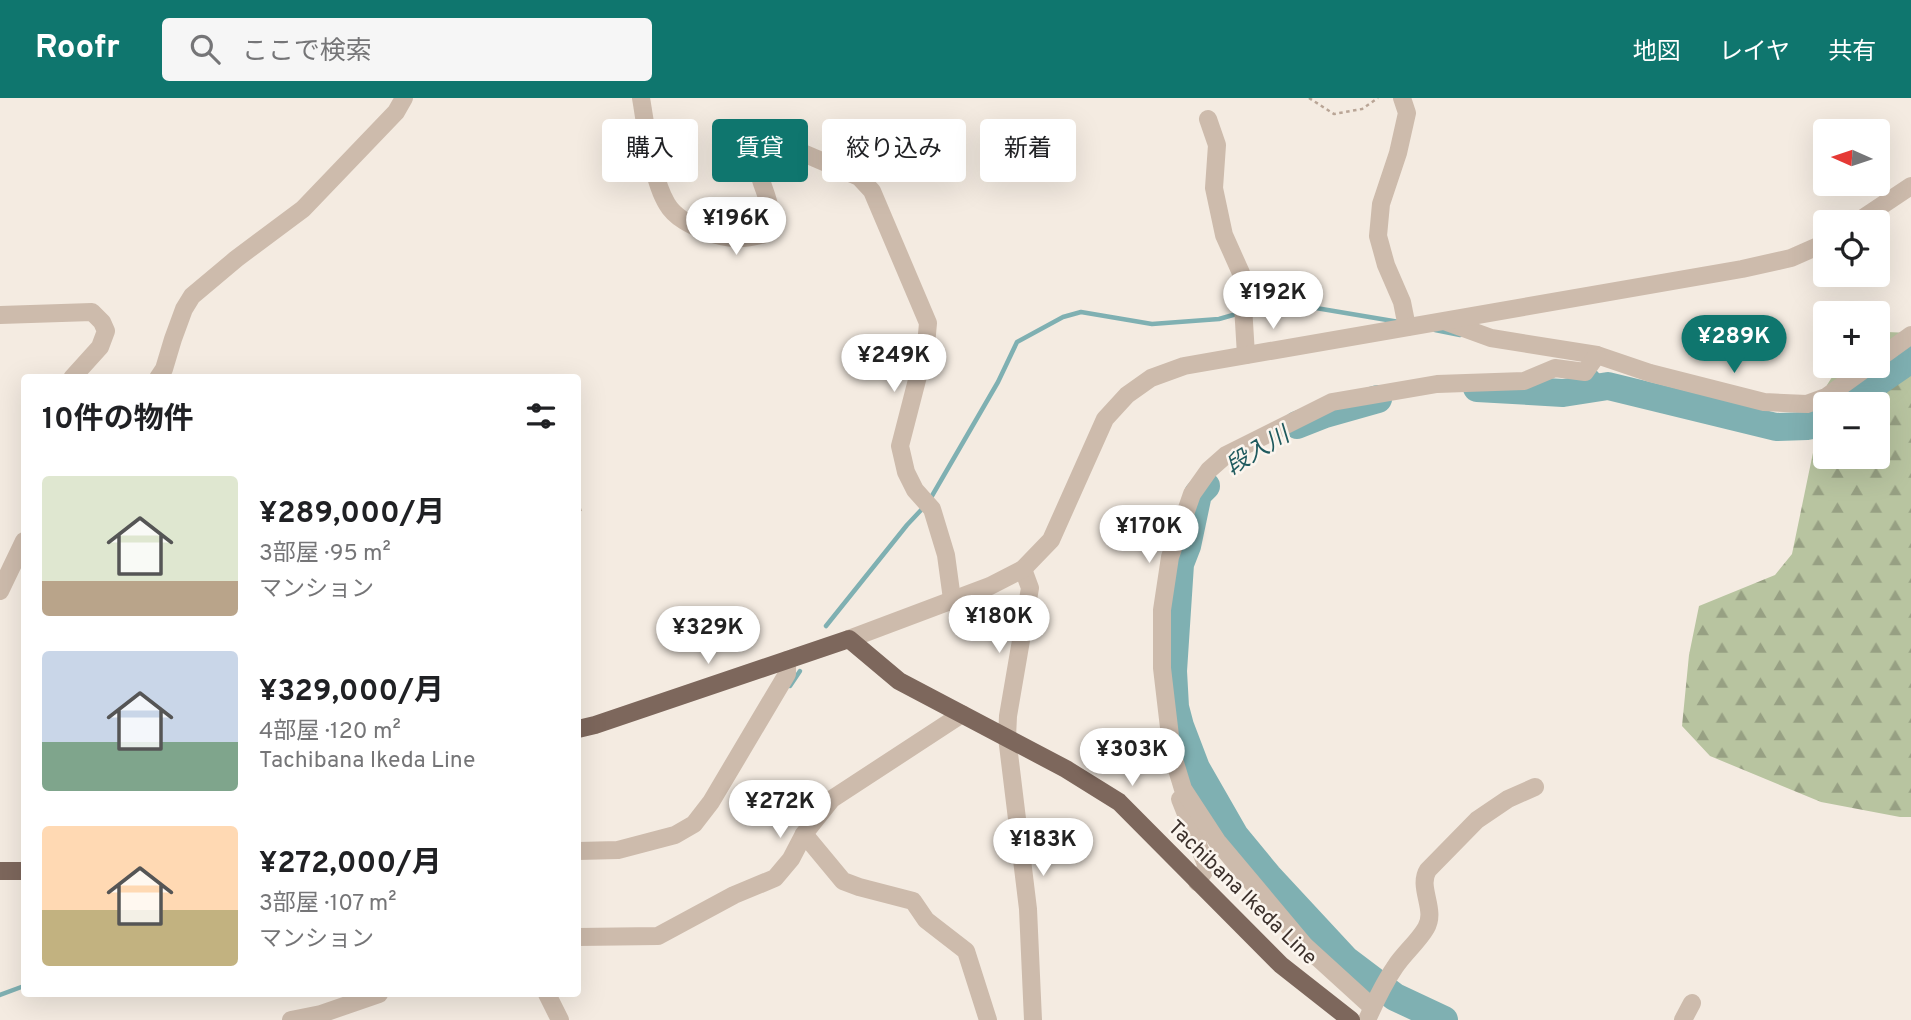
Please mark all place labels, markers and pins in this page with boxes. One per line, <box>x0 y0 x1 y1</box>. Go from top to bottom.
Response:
pin: ¥196K <box>687 198 785 257</box>
pin: ¥192K <box>1224 272 1322 331</box>
pin: ¥289K <box>1685 316 1783 375</box>
pin: ¥249K <box>845 334 943 394</box>
pin: ¥170K <box>1100 505 1198 565</box>
pin: ¥180K <box>950 596 1048 655</box>
pin: ¥329K <box>659 606 757 666</box>
pin: ¥303K <box>1083 728 1181 788</box>
pin: ¥272K <box>731 780 829 840</box>
pin: ¥183K <box>994 818 1092 878</box>

